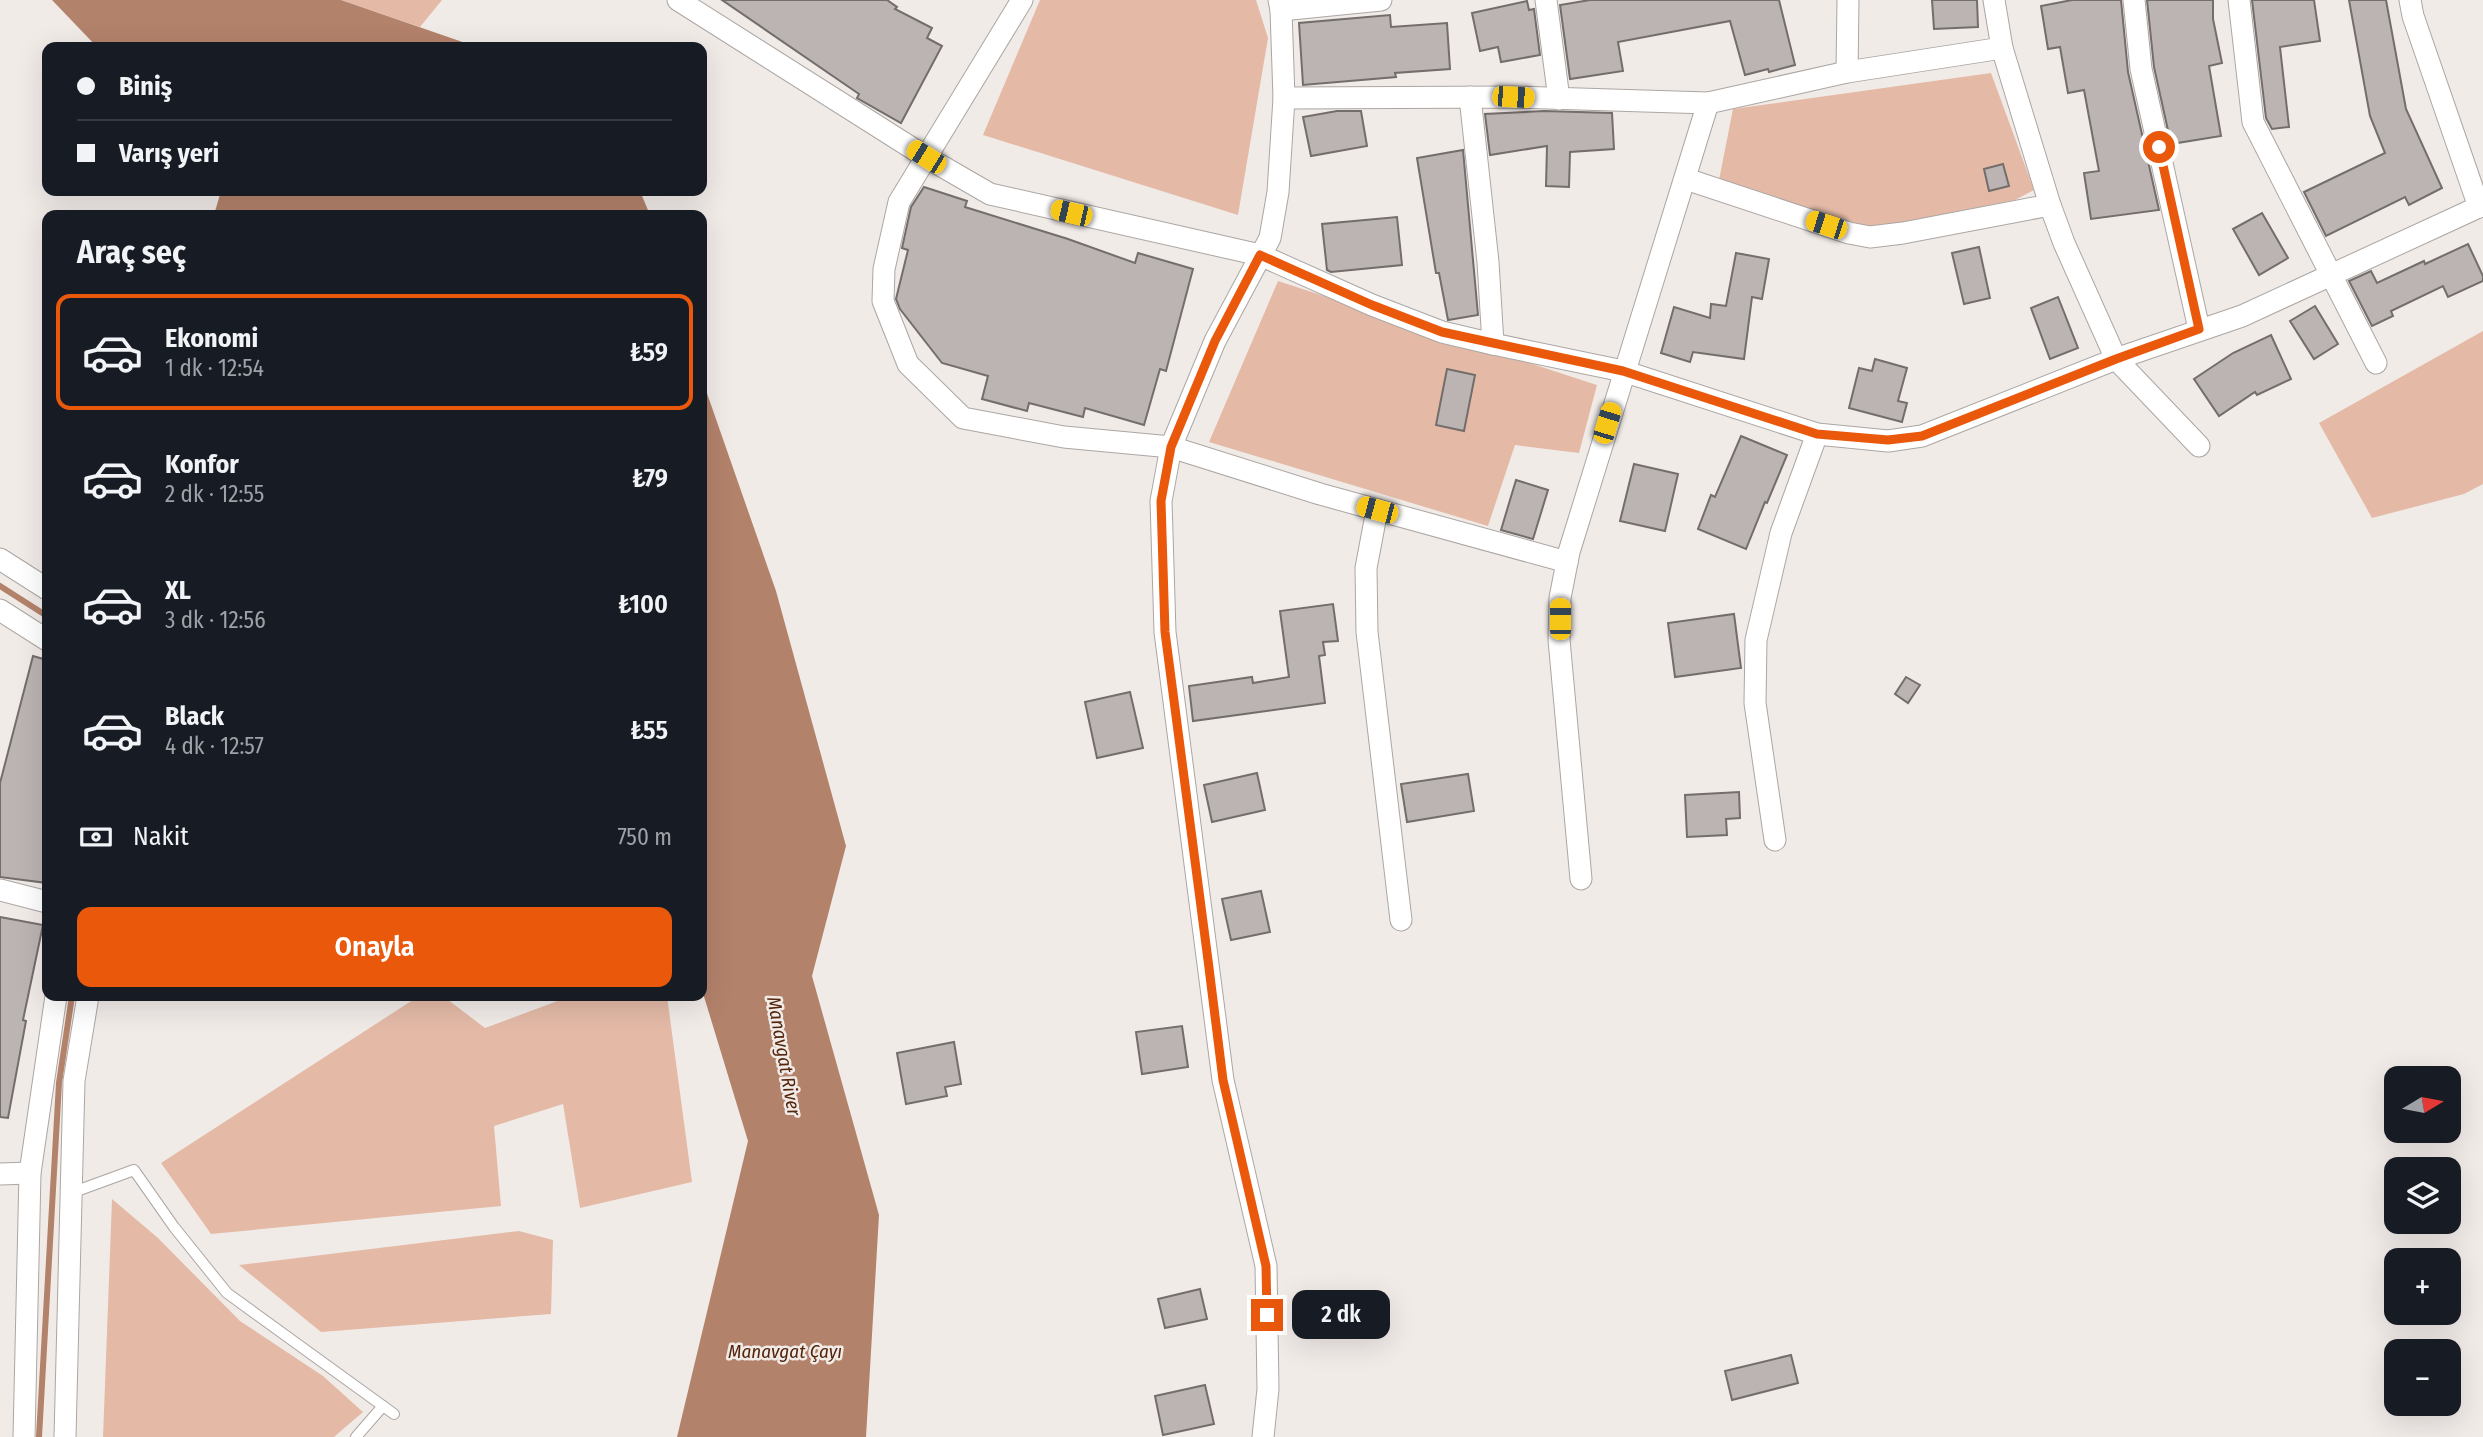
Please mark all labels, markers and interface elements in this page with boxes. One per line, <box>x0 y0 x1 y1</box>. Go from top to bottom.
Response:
text: Biniş <box>119 71 172 102</box>
car <box>1492 85 1535 109</box>
route start <box>2143 131 2175 163</box>
car <box>903 137 950 177</box>
text: Varış yeri <box>119 138 219 169</box>
car <box>1049 198 1094 228</box>
car <box>1803 209 1850 241</box>
text: Araç seç <box>77 233 186 271</box>
icon: car <box>81 321 144 384</box>
text: Ekonomi <box>165 323 258 354</box>
text: ₺59 <box>630 337 668 368</box>
text: 1 dk · 12:54 <box>165 354 264 382</box>
car <box>1591 400 1624 446</box>
icon: car <box>81 447 144 510</box>
text: Konfor <box>165 449 239 480</box>
text: ₺79 <box>632 463 668 494</box>
text: 2 dk · 12:55 <box>165 480 264 508</box>
car <box>1354 494 1401 526</box>
icon: car <box>81 573 144 636</box>
text: XL <box>165 575 191 606</box>
text: ₺100 <box>618 589 668 620</box>
car <box>1550 598 1571 640</box>
text: 3 dk · 12:56 <box>165 606 266 634</box>
icon: car <box>81 699 144 762</box>
text: Black <box>165 701 224 732</box>
text: ₺55 <box>630 715 668 746</box>
text: 4 dk · 12:57 <box>165 732 264 760</box>
icon: cash <box>77 818 115 856</box>
text: Nakit <box>133 821 189 852</box>
text: 750 m <box>617 823 672 851</box>
button: Onayla <box>77 907 672 987</box>
water label: Manavgat River <box>762 995 806 1119</box>
north arrow <box>2384 1066 2460 1143</box>
map controls <box>2384 1066 2461 1416</box>
button: layers <box>2384 1157 2461 1234</box>
button: + <box>2384 1248 2461 1325</box>
callout: 2 dk <box>1292 1290 1390 1340</box>
route end <box>1251 1299 1283 1331</box>
text: 2 dk <box>1321 1300 1361 1328</box>
button: − <box>2384 1339 2461 1416</box>
water label: Manavgat Çayı <box>728 1340 842 1363</box>

